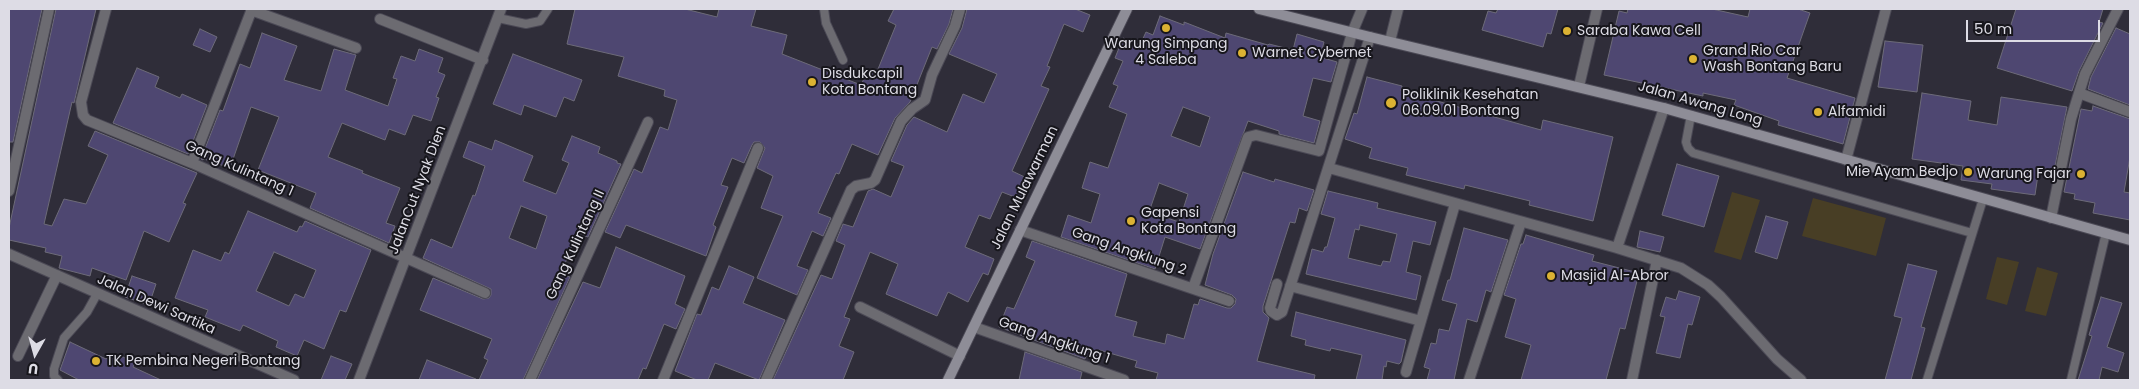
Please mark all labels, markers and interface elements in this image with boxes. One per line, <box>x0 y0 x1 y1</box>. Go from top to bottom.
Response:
scale bar <box>1969 10 2103 42</box>
text: 50 m <box>1974 18 2012 39</box>
marker: Warung Simpang 4 Saleba <box>1160 22 1172 34</box>
place label: Saraba Kawa Cell <box>1577 23 1701 39</box>
marker: Saraba Kawa Cell <box>1561 25 1573 37</box>
place label: Warung Simpang 4 Saleba <box>1105 36 1227 68</box>
place label: Grand Rio Car Wash Bontang Baru <box>1703 43 1842 75</box>
place label: Warnet Cybernet <box>1252 45 1372 61</box>
marker: Warnet Cybernet <box>1236 47 1248 59</box>
marker: Grand Rio Car Wash Bontang Baru <box>1687 53 1699 65</box>
place label: Disdukcapil Kota Bontang <box>822 66 917 98</box>
marker: Disdukcapil Kota Bontang <box>806 76 818 88</box>
street label: Jalan Awang Long <box>1636 78 1764 130</box>
place label: Poliklinik Kesehatan 06.09.01 Bontang <box>1402 87 1538 120</box>
marker: Poliklinik Kesehatan 06.09.01 Bontang <box>1384 96 1398 110</box>
place label: Alfamidi <box>1828 104 1886 120</box>
marker: Alfamidi <box>1812 106 1824 118</box>
street label: JalanCut Nyak Dien <box>386 123 450 257</box>
street label: Jalan Mulawarman <box>988 123 1062 253</box>
street label: Gang Kulintang 1 <box>182 138 296 200</box>
place label: Mie Ayam Bedjo <box>1846 164 1958 180</box>
marker: Mie Ayam Bedjo <box>1962 166 1974 178</box>
place label: Warung Fajar <box>1977 166 2071 182</box>
marker: Warung Fajar <box>2075 168 2087 180</box>
street label: Gang Kulintang II <box>543 187 609 303</box>
place label: Gapensi Kota Bontang <box>1141 205 1236 238</box>
marker: Gapensi Kota Bontang <box>1125 215 1137 227</box>
street label: Gang Angklung 2 <box>1069 224 1189 280</box>
place label: Masjid Al-Abror <box>1561 268 1669 284</box>
marker: Masjid Al-Abror <box>1545 270 1557 282</box>
street label: Jalan Dewi Sartika <box>94 271 218 339</box>
street label: Gang Angklung 1 <box>996 314 1112 368</box>
north arrow <box>10 329 60 379</box>
place label: TK Pembina Negeri Bontang <box>106 353 301 369</box>
marker: TK Pembina Negeri Bontang <box>90 355 102 367</box>
text: U <box>27 358 39 379</box>

